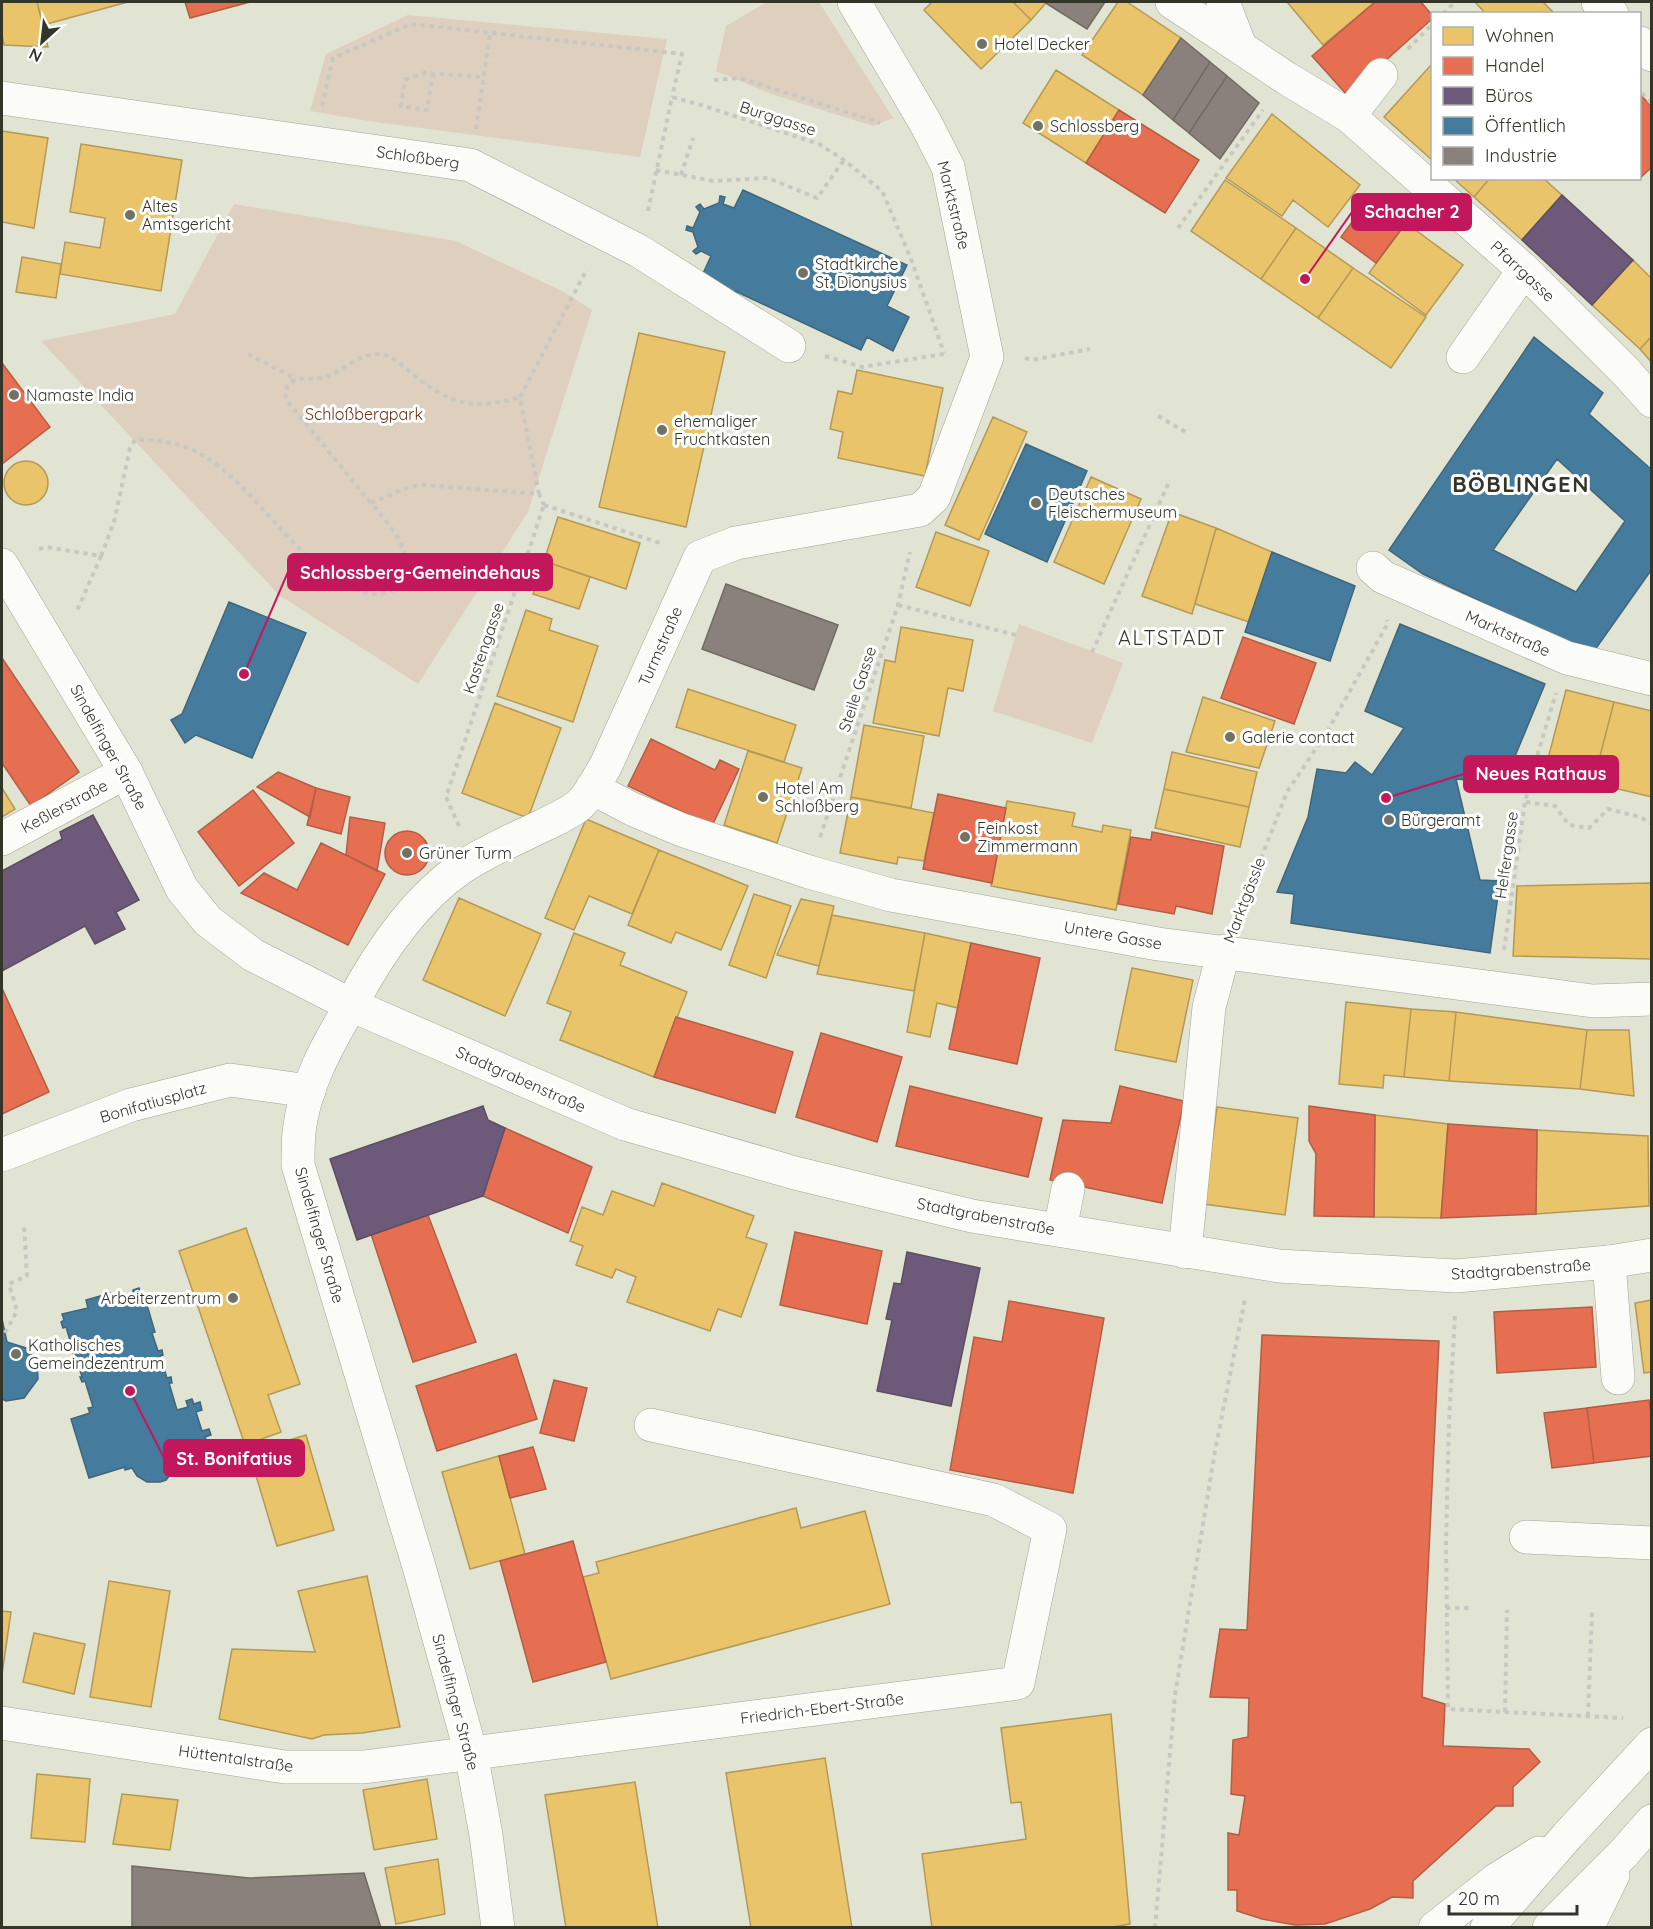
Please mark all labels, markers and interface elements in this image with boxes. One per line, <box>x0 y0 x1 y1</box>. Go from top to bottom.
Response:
north arrow <box>12 12 72 72</box>
legend <box>1431 12 1641 180</box>
text: Wohnen <box>1485 24 1554 47</box>
place label: Hotel Decker <box>994 34 1090 54</box>
marker: Hotel Decker <box>975 37 989 51</box>
text: N <box>25 44 45 67</box>
text: Handel <box>1485 54 1545 77</box>
text: Büros <box>1485 84 1533 107</box>
street label: Burggasse <box>737 96 819 140</box>
text: Öffentlich <box>1485 114 1566 137</box>
place label: Schlossberg <box>1050 116 1139 136</box>
marker: Schlossberg <box>1031 119 1045 133</box>
street label: Schloßberg <box>375 141 461 173</box>
text: Industrie <box>1485 144 1557 167</box>
street label: Marktstraße <box>933 159 975 251</box>
callout: Schacher 2 <box>1352 194 1471 230</box>
place label: Altes Amtsgericht <box>142 196 231 234</box>
text: Schacher 2 <box>1364 200 1460 223</box>
marker: Altes Amtsgericht <box>123 208 137 222</box>
street label: Pfarrgasse <box>1487 236 1559 306</box>
place label: Stadtkirche St. Dionysius <box>815 254 907 292</box>
marker: Stadtkirche St. Dionysius <box>796 266 810 280</box>
place label: Namaste India <box>26 385 134 405</box>
marker: Namaste India <box>7 388 21 402</box>
park label: Schloßbergpark <box>305 404 423 424</box>
place label: ehemaliger Fruchtkasten <box>674 411 770 449</box>
marker: ehemaliger Fruchtkasten <box>655 423 669 437</box>
district label: BÖBLINGEN <box>1452 470 1590 498</box>
place label: Deutsches Fleischermuseum <box>1048 484 1177 522</box>
marker: Deutsches Fleischermuseum <box>1029 496 1043 510</box>
callout: Schlossberg-Gemeindehaus <box>288 554 552 590</box>
text: Schlossberg-Gemeindehaus <box>300 561 540 584</box>
street label: Kastengasse <box>458 600 508 696</box>
street label: Turmstraße <box>634 603 686 689</box>
street label: Marktstraße <box>1462 605 1554 661</box>
district label: ALTSTADT <box>1118 625 1226 650</box>
street label: Steile Gasse <box>834 644 880 734</box>
street label: Sindelfinger Straße <box>66 681 152 813</box>
place label: Galerie contact <box>1242 727 1355 747</box>
marker: Galerie contact <box>1223 730 1237 744</box>
callout: Neues Rathaus <box>1464 756 1618 792</box>
text: Neues Rathaus <box>1476 762 1607 785</box>
street label: Keßlerstraße <box>17 775 111 837</box>
place label: Hotel Am Schloßberg <box>775 778 859 816</box>
marker: Hotel Am Schloßberg <box>756 790 770 804</box>
place label: Bürgeramt <box>1401 810 1481 830</box>
street label: Helfergasse <box>1490 810 1522 900</box>
marker: Bürgeramt <box>1382 813 1396 827</box>
place label: Feinkost Zimmermann <box>977 818 1078 856</box>
marker: Feinkost Zimmermann <box>958 830 972 844</box>
place label: Grüner Turm <box>419 843 512 863</box>
marker: Grüner Turm <box>400 846 414 860</box>
street label: Marktgässle <box>1219 854 1269 946</box>
street label: Untere Gasse <box>1062 917 1164 953</box>
street label: Stadtgrabenstraße <box>453 1041 589 1117</box>
street label: Bonifatiusplatz <box>97 1077 209 1127</box>
street label: Sindelfinger Straße <box>291 1165 349 1305</box>
street label: Stadtgrabenstraße <box>915 1193 1057 1239</box>
street label: Stadtgrabenstraße <box>1450 1254 1592 1284</box>
place label: Arbeiterzentrum <box>101 1288 221 1308</box>
marker: Arbeiterzentrum <box>226 1291 240 1305</box>
place label: Katholisches Gemeindezentrum <box>28 1335 164 1373</box>
marker: Katholisches Gemeindezentrum <box>9 1347 23 1361</box>
callout: St. Bonifatius <box>164 1440 304 1476</box>
text: St. Bonifatius <box>176 1447 292 1470</box>
street label: Sindelfinger Straße <box>428 1632 484 1772</box>
street label: Friedrich-Ebert-Straße <box>739 1688 905 1728</box>
street label: Hüttentalstraße <box>177 1740 295 1776</box>
scale bar <box>1449 1878 1576 1916</box>
text: 20 m <box>1458 1887 1500 1910</box>

